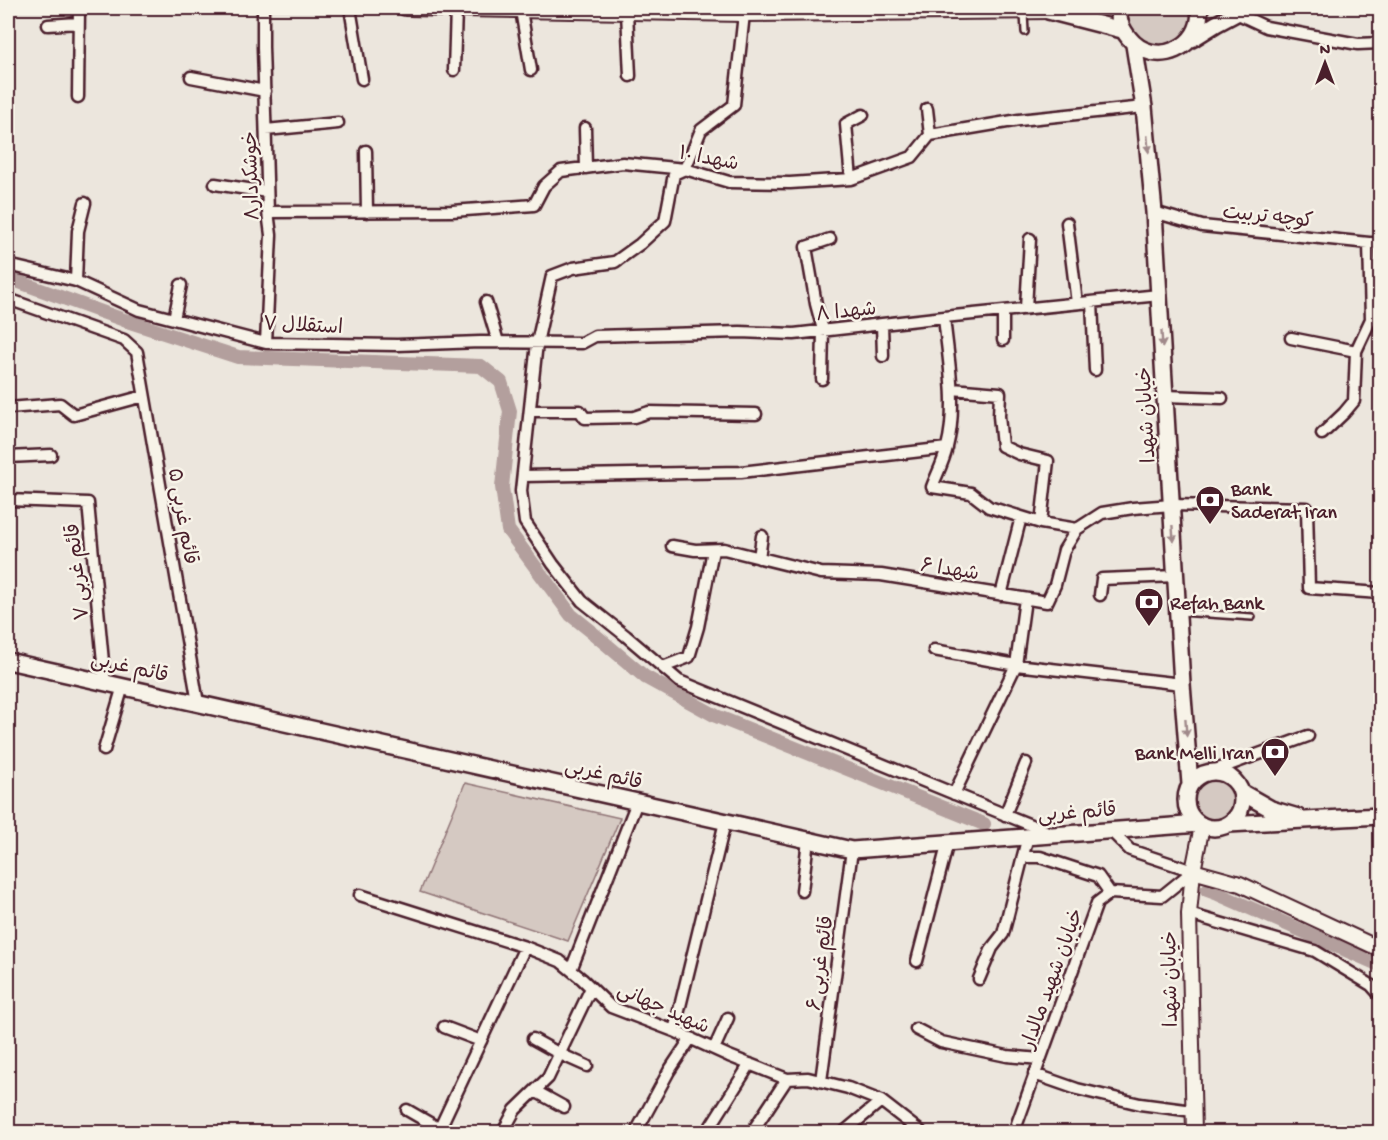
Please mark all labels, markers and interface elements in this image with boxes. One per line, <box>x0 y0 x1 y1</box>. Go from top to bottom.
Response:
north arrow <box>1295 33 1355 93</box>
text: N <box>1320 42 1331 61</box>
street label: خوشکردار۸ <box>239 131 267 221</box>
one-way arrow <box>1143 135 1153 154</box>
street label: شهدا ۱۰ <box>676 142 740 178</box>
street label: کوچه تربیت <box>1221 201 1314 235</box>
street label: شهدا ۸ <box>815 298 878 328</box>
street label: استقلال ۷ <box>262 313 343 341</box>
one-way arrow <box>1157 329 1166 348</box>
street label: خیابان شهدا <box>1133 366 1162 464</box>
street label: قائم غربی ۵ <box>161 466 201 567</box>
place label: Bank Saderat Iran <box>1230 480 1337 526</box>
bank icon: Bank Saderat Iran <box>1194 484 1226 526</box>
street label: قائم غربی ۷ <box>62 522 96 622</box>
one-way arrow <box>1169 524 1178 543</box>
street label: شهدا ۶ <box>919 554 981 587</box>
bank icon: Refah Bank <box>1133 586 1165 628</box>
place label: Refah Bank <box>1170 594 1265 617</box>
street label: قائم غربی <box>88 648 170 689</box>
one-way arrow <box>1181 719 1190 738</box>
bank icon: Bank Melli Iran <box>1259 736 1291 778</box>
place label: Bank Melli Iran <box>1134 744 1254 767</box>
street label: قائم غربی <box>562 755 644 796</box>
street label: قائم غربی <box>1037 799 1117 829</box>
street label: خیابان شهید مالدار <box>1017 906 1090 1054</box>
street label: قائم غربی ۶ <box>803 914 841 1012</box>
street label: خیابان شهدا <box>1159 931 1185 1027</box>
street label: شهید جهانی <box>613 979 713 1041</box>

